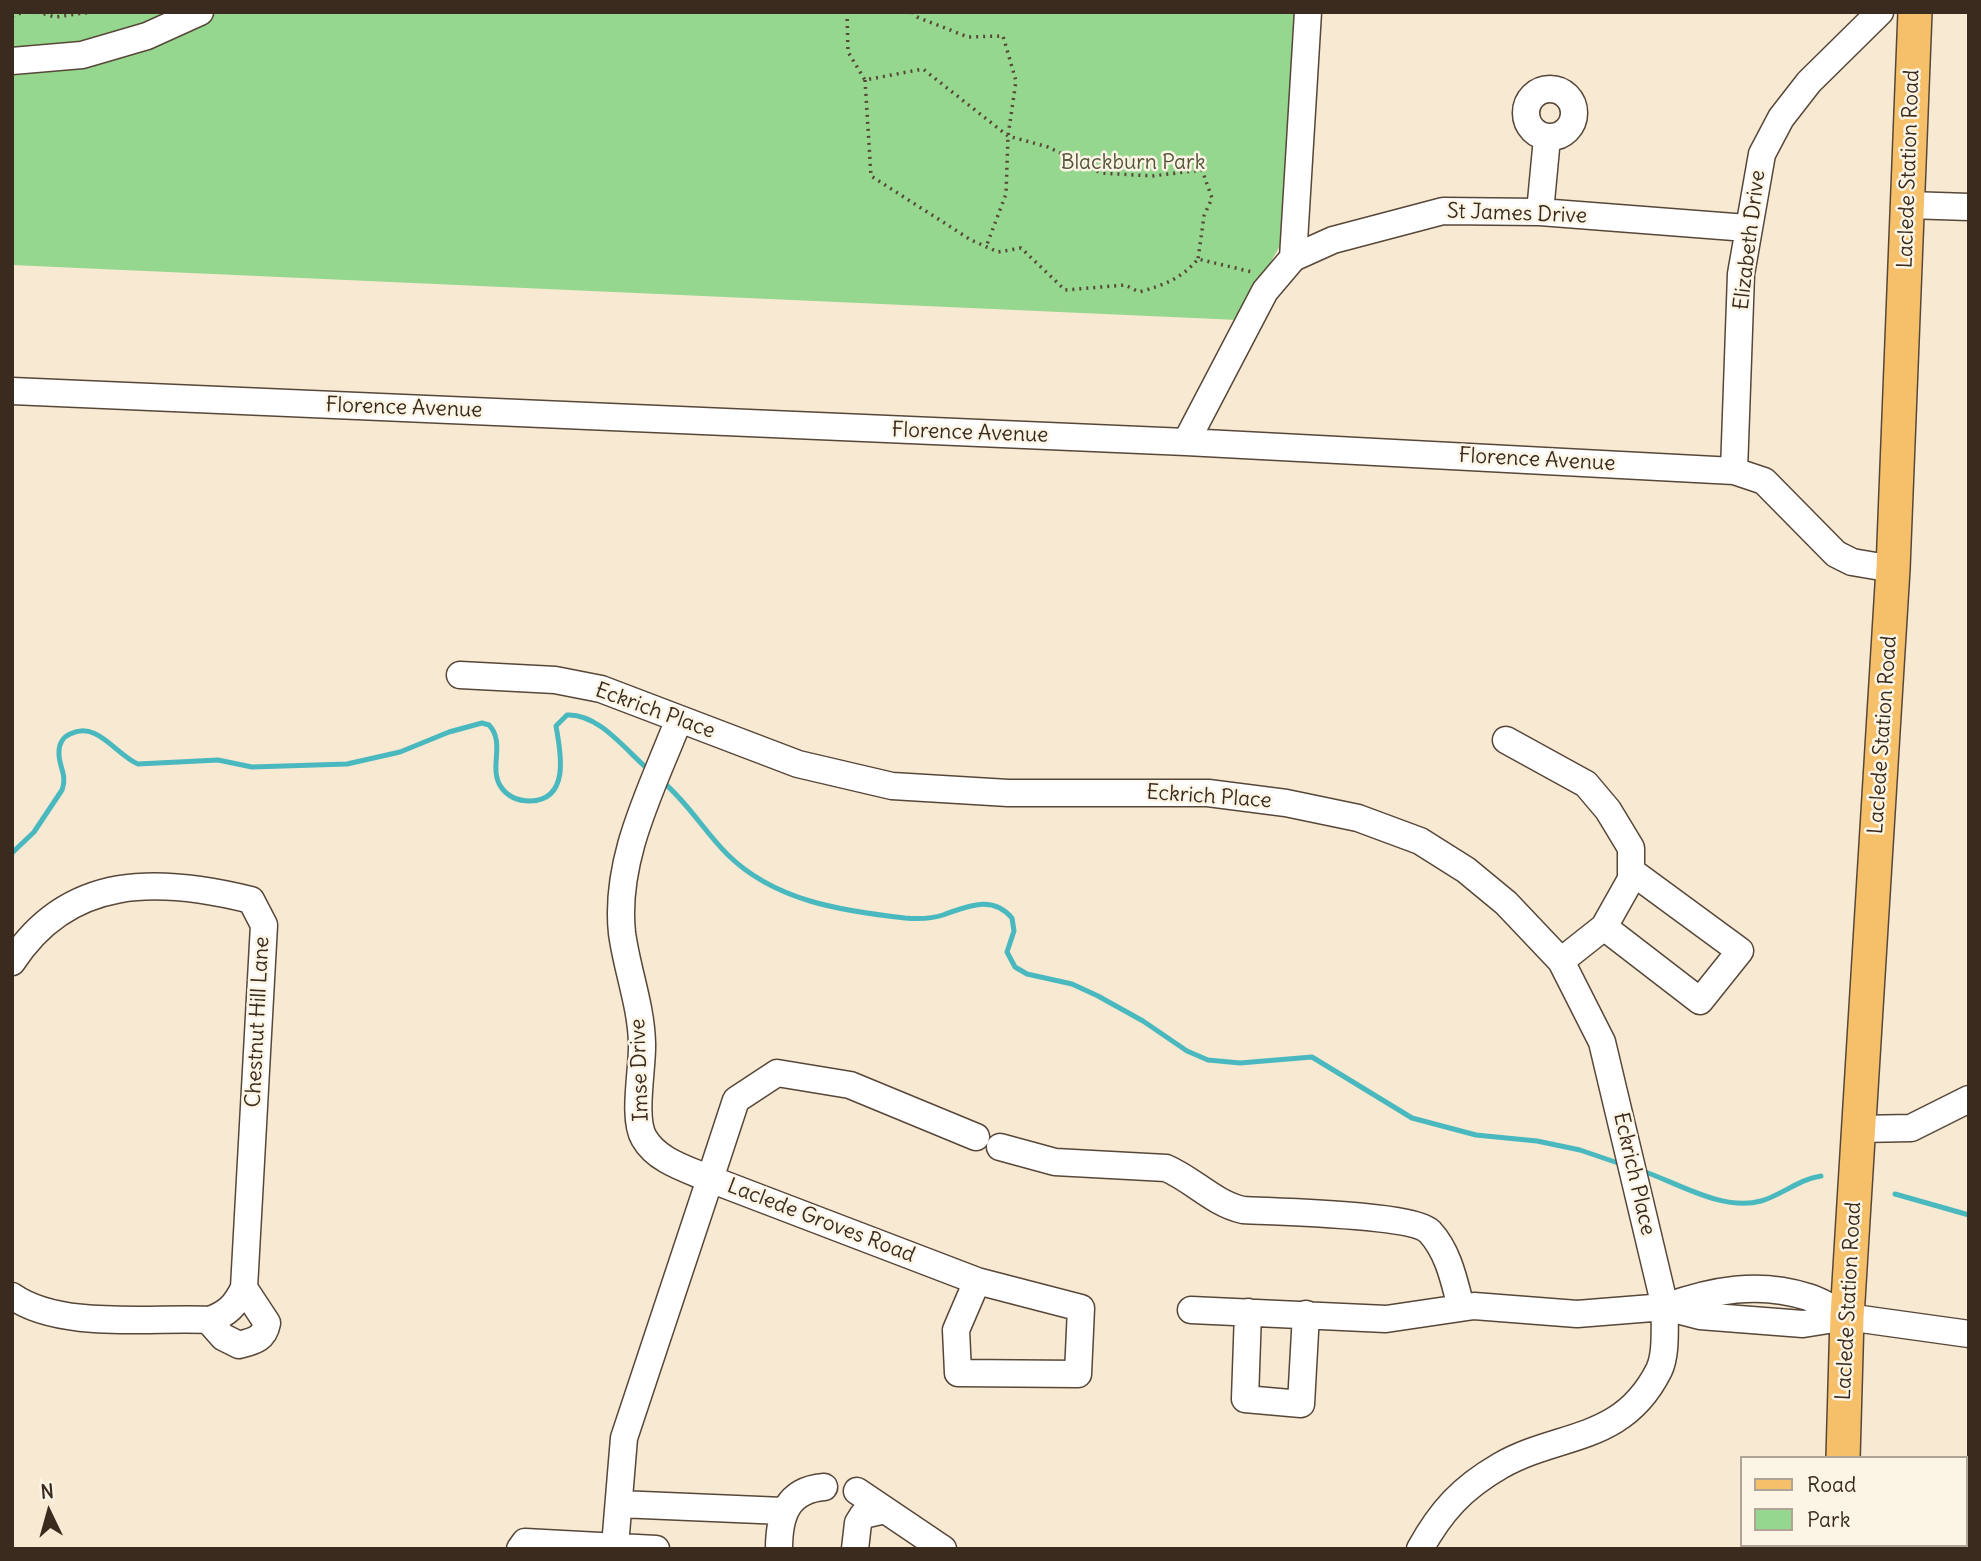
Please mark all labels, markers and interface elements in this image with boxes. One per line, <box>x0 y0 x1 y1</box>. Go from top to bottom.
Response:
street label: Laclede Station Road <box>1893 69 1925 269</box>
park label: Blackburn Park <box>1061 150 1205 176</box>
street label: Elizabeth Drive <box>1729 169 1771 311</box>
street label: St James Drive <box>1447 199 1587 229</box>
street label: Florence Avenue <box>325 393 483 423</box>
street label: Florence Avenue <box>891 418 1049 448</box>
street label: Florence Avenue <box>1458 443 1616 477</box>
street label: Laclede Station Road <box>1863 635 1903 835</box>
street label: Eckrich Place <box>592 678 718 744</box>
street label: Eckrich Place <box>1146 780 1272 814</box>
street label: Chestnut Hill Lane <box>241 936 275 1108</box>
street label: Imse Drive <box>626 1018 654 1122</box>
street label: Eckrich Place <box>1608 1110 1660 1238</box>
street label: Laclede Groves Road <box>724 1174 918 1268</box>
street label: Laclede Station Road <box>1831 1201 1867 1401</box>
legend <box>1740 1456 1967 1547</box>
text: Road <box>1807 1471 1856 1498</box>
north arrow <box>14 1477 84 1547</box>
text: N <box>40 1479 55 1504</box>
text: Park <box>1807 1506 1850 1533</box>

